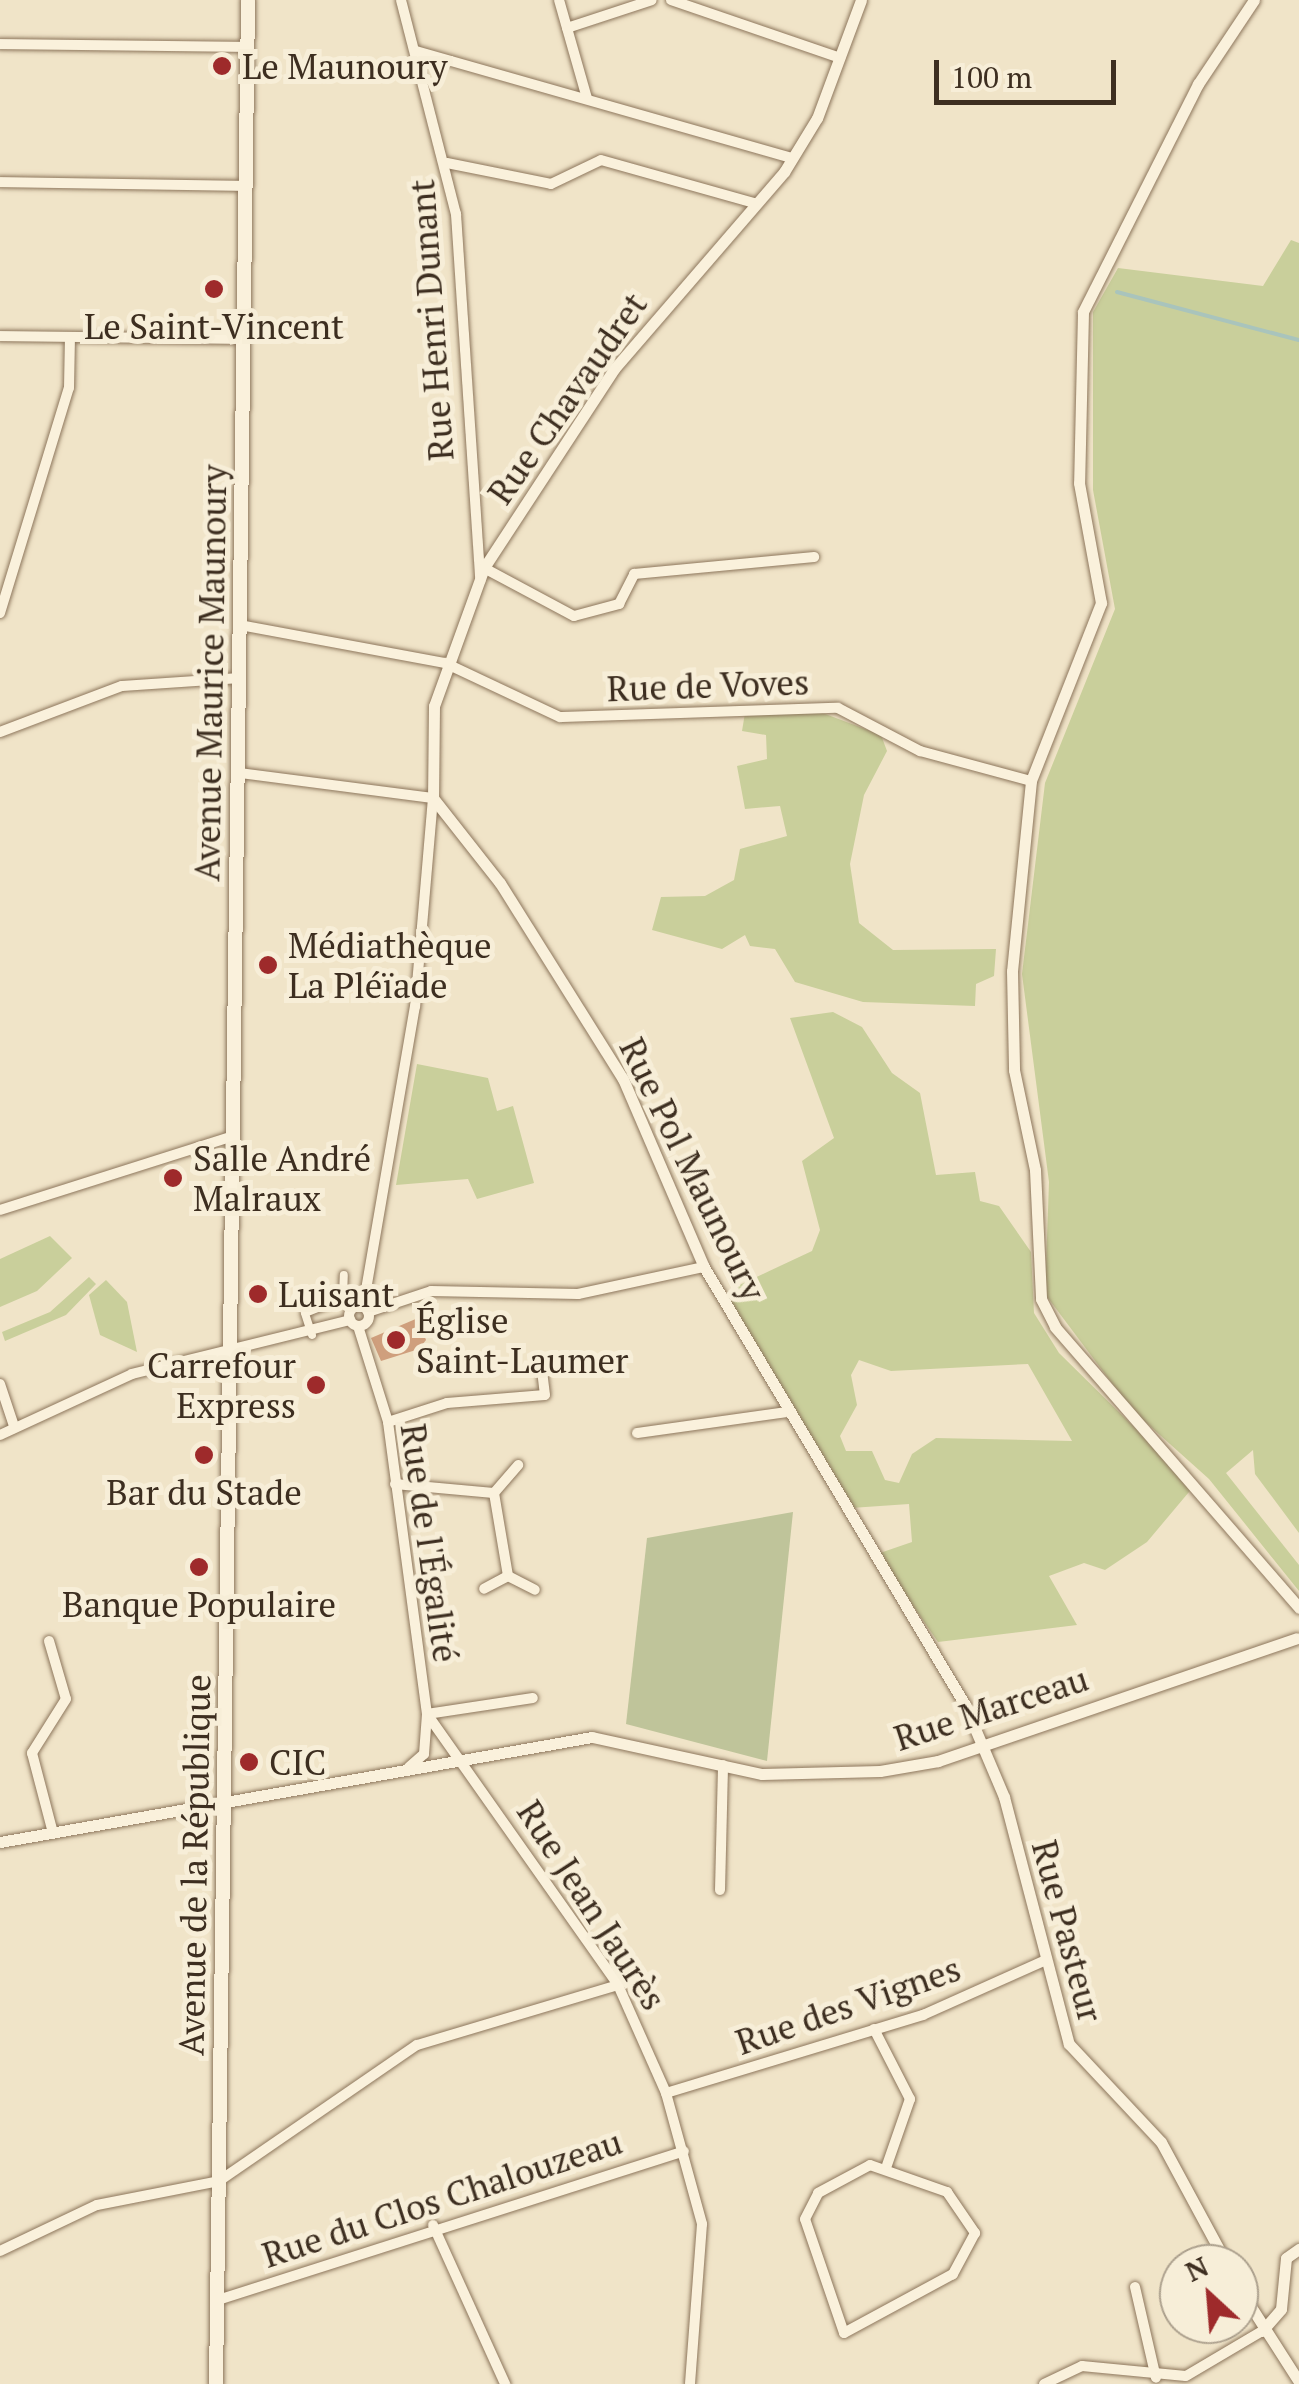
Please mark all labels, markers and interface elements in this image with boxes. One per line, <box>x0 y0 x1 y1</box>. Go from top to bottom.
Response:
scale bar <box>939 40 1122 102</box>
place label: Le Maunoury <box>242 45 447 87</box>
marker: Le Maunoury <box>211 55 233 77</box>
text: 100 m <box>951 57 1032 97</box>
street label: Rue Henri Dunant <box>400 178 462 462</box>
marker: Le Saint-Vincent <box>203 278 225 300</box>
street label: Rue Chavaudret <box>479 284 655 512</box>
place label: Le Saint-Vincent <box>84 305 344 347</box>
street label: Avenue Maurice Maunoury <box>185 464 235 882</box>
street label: Rue de Voves <box>606 660 810 710</box>
place label: Médiathèque La Pléïade <box>288 924 492 1006</box>
marker: Médiathèque La Pléïade <box>257 954 279 976</box>
street label: Rue Pol Maunoury <box>611 1031 775 1307</box>
place label: Salle André Malraux <box>193 1137 372 1219</box>
marker: Salle André Malraux <box>162 1167 184 1189</box>
place label: Luisant <box>278 1273 394 1315</box>
marker: Luisant <box>247 1283 269 1305</box>
place label: Église Saint-Laumer <box>416 1299 628 1381</box>
marker: Église Saint-Laumer <box>385 1329 407 1351</box>
place label: Carrefour Express <box>147 1344 296 1426</box>
marker: Carrefour Express <box>305 1374 327 1396</box>
street label: Rue de l'Égalité <box>392 1421 468 1665</box>
marker: Bar du Stade <box>193 1444 215 1466</box>
place label: Bar du Stade <box>106 1471 302 1513</box>
marker: Banque Populaire <box>188 1556 210 1578</box>
place label: Banque Populaire <box>62 1583 336 1625</box>
street label: Rue Marceau <box>889 1657 1093 1759</box>
street label: Avenue de la République <box>170 1674 218 2056</box>
place label: CIC <box>269 1741 326 1783</box>
marker: CIC <box>238 1751 260 1773</box>
street label: Rue Jean Jaurès <box>509 1793 675 2017</box>
street label: Rue Pasteur <box>1024 1836 1112 2026</box>
street label: Rue des Vignes <box>730 1947 966 2063</box>
street label: Rue du Clos Chalouzeau <box>257 2120 627 2276</box>
north arrow <box>1159 2244 1259 2344</box>
text: N <box>1179 2247 1214 2290</box>

